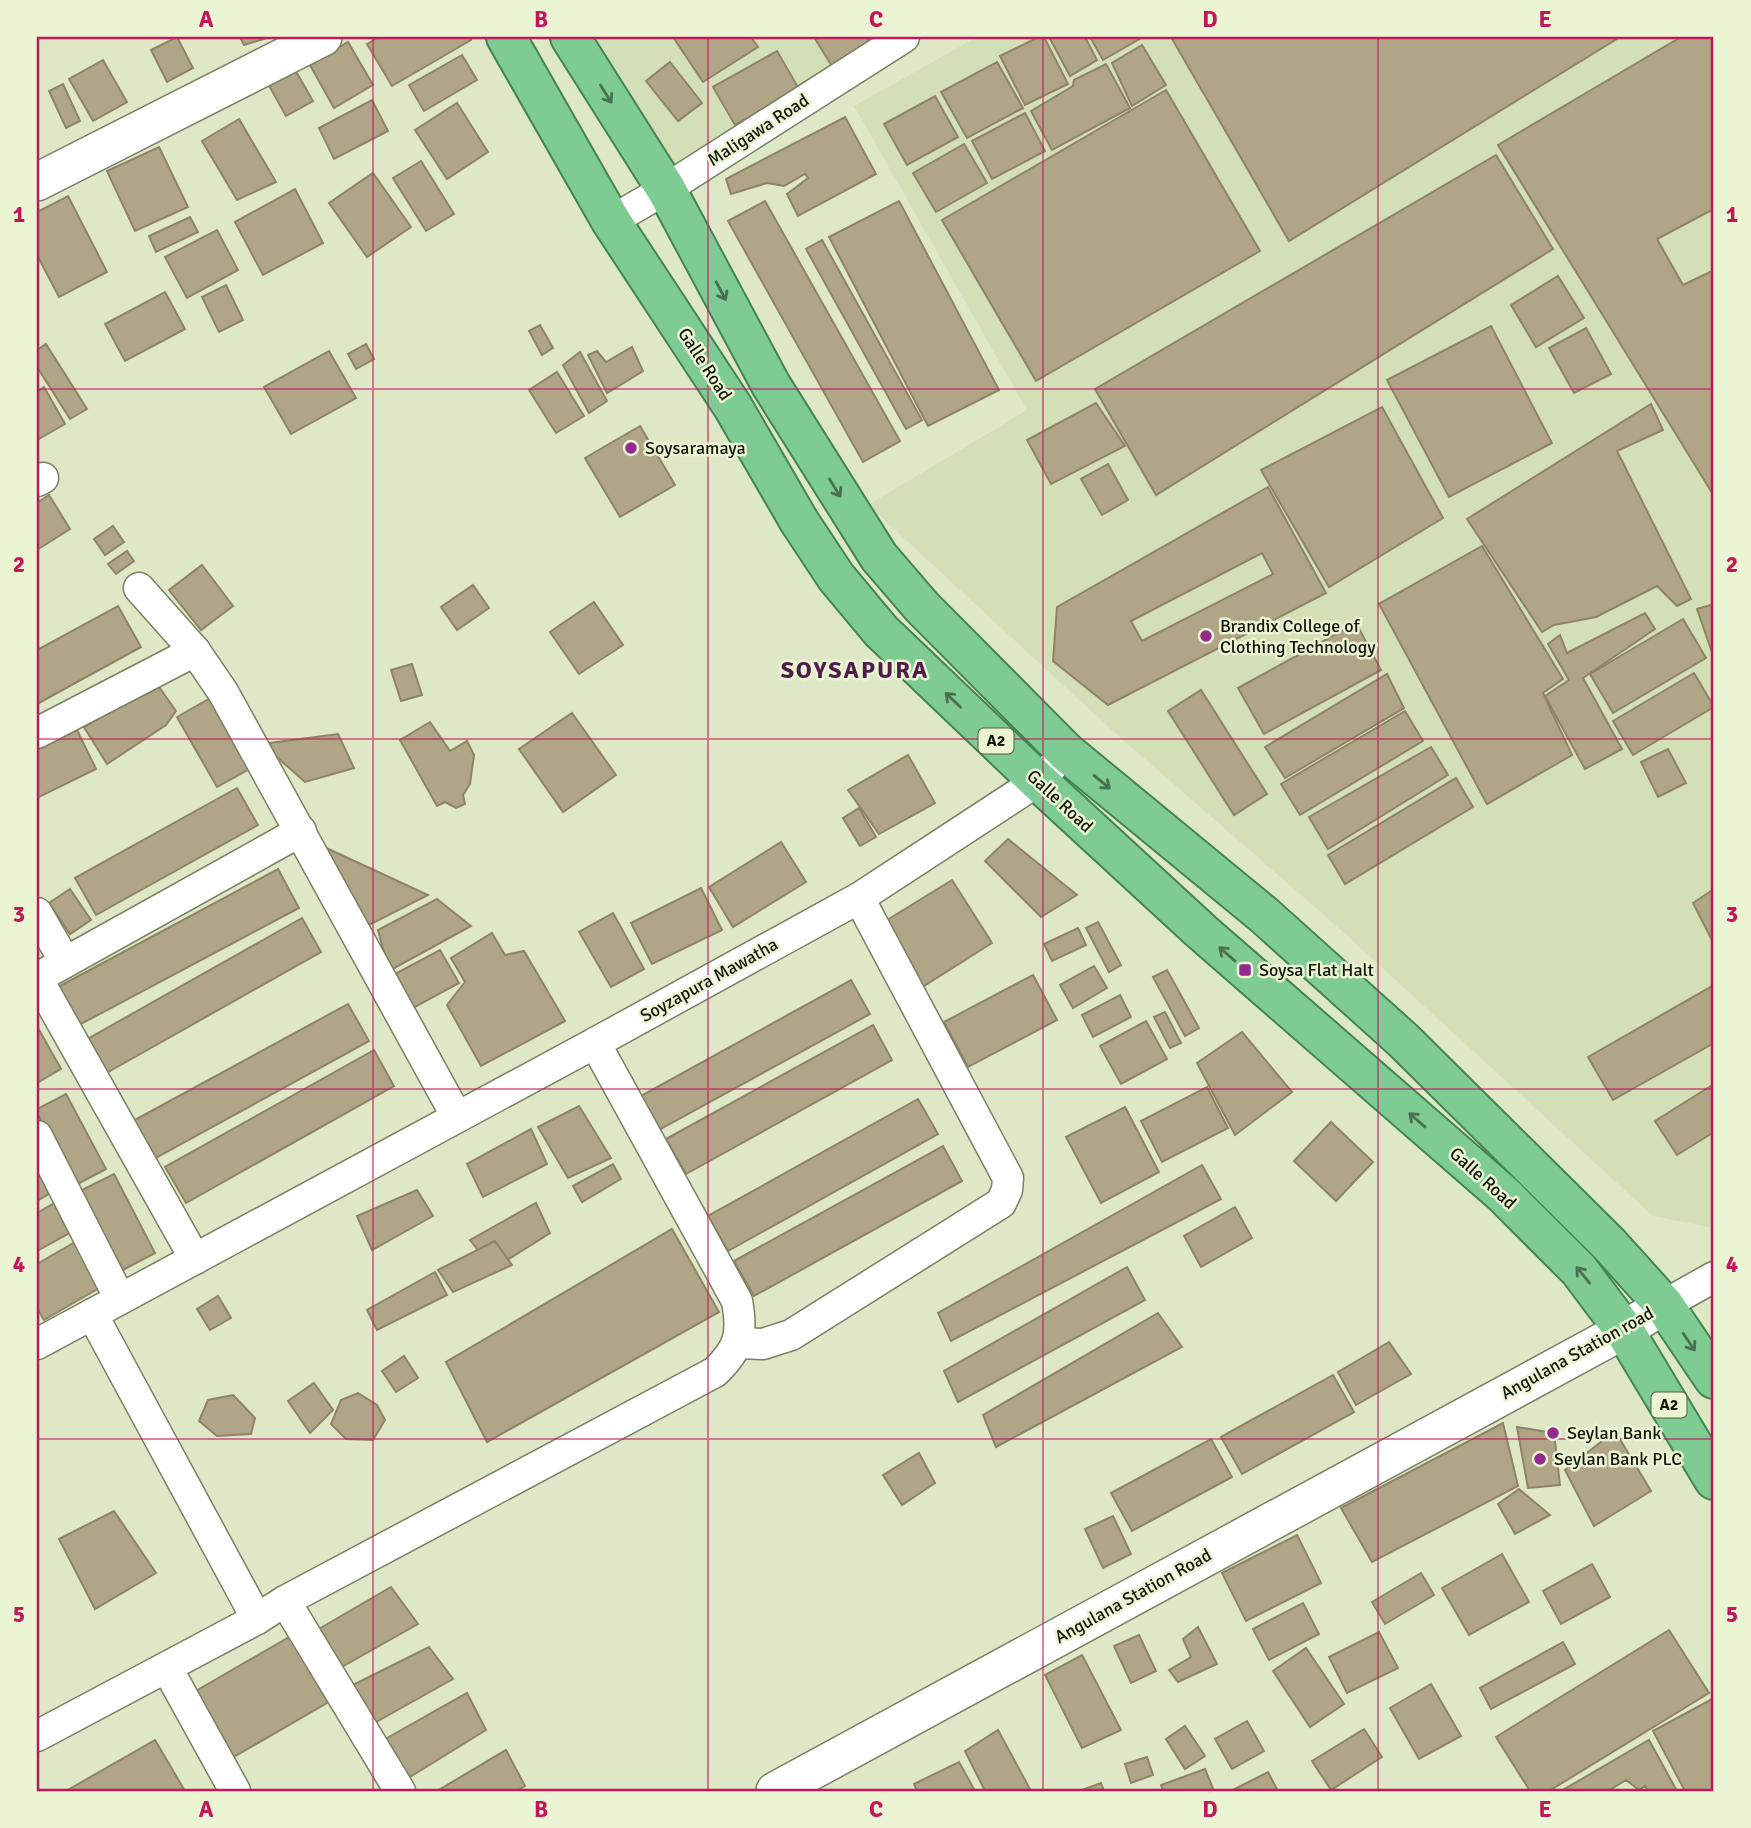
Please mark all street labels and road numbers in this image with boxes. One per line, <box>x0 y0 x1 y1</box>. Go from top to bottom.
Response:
street label: Maligawa Road <box>703 89 813 171</box>
street label: Galle Road <box>673 323 737 405</box>
road number: A2 <box>978 728 1014 754</box>
street label: Galle Road <box>1022 765 1098 837</box>
street label: Soyzapura Mawatha <box>636 933 782 1027</box>
street label: Galle Road <box>1445 1142 1521 1214</box>
street label: Angulana Station road <box>1497 1302 1657 1404</box>
road number: A2 <box>1652 1392 1686 1418</box>
street label: Angulana Station Road <box>1051 1544 1215 1648</box>

